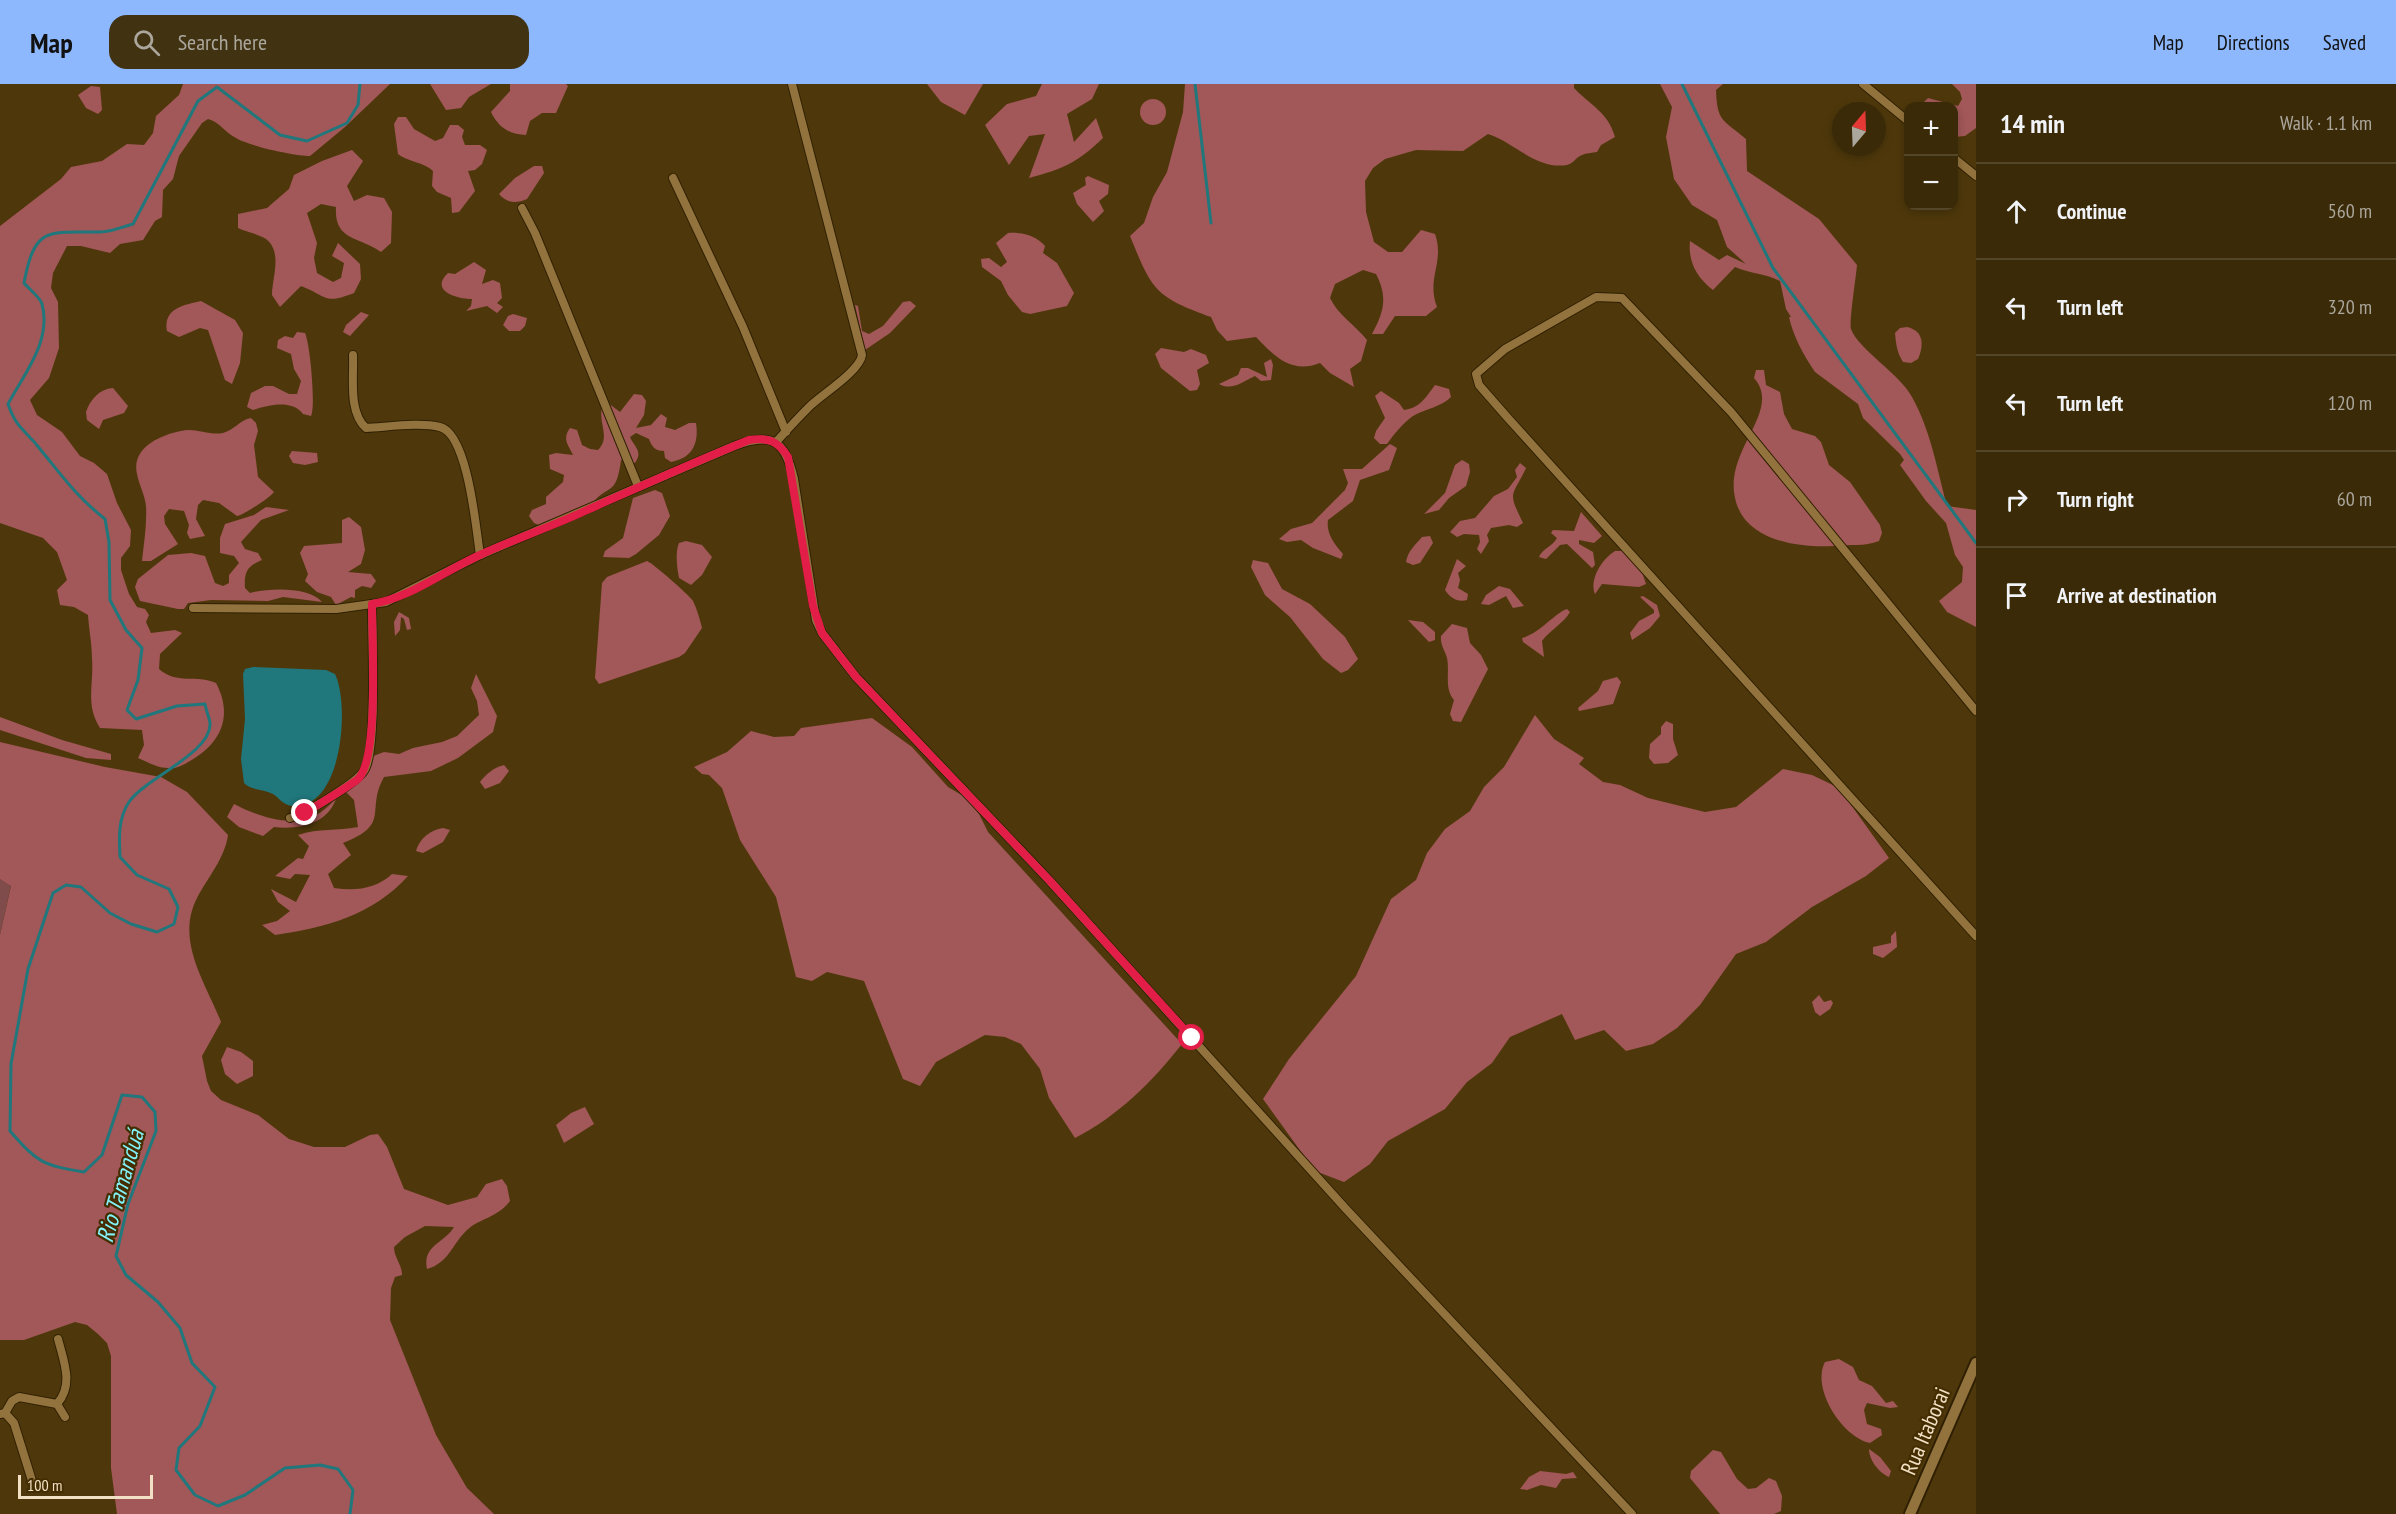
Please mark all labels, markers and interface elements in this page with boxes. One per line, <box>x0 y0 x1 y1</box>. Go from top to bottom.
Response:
search box <box>109 15 529 69</box>
text: Map <box>30 24 73 61</box>
icon: search <box>130 26 163 59</box>
text: Search here <box>178 28 267 56</box>
text: Map <box>2153 29 2184 56</box>
text: Directions <box>2217 29 2290 56</box>
text: Saved <box>2323 29 2366 56</box>
north arrow <box>1832 102 1886 156</box>
map controls <box>1904 102 1958 210</box>
button: + <box>1904 102 1958 156</box>
text: 14 min <box>2000 107 2065 140</box>
text: Walk · 1.1 km <box>2280 110 2372 136</box>
button: − <box>1904 156 1958 210</box>
icon: ahead <box>2000 195 2033 228</box>
text: Continue <box>2057 197 2127 225</box>
text: 560 m <box>2328 198 2372 224</box>
icon: left <box>2000 291 2033 324</box>
text: Turn left <box>2057 293 2123 321</box>
text: 320 m <box>2328 294 2372 320</box>
icon: left <box>2000 387 2033 420</box>
text: Turn left <box>2057 389 2123 417</box>
text: 120 m <box>2328 390 2372 416</box>
icon: right <box>2000 483 2033 516</box>
text: Turn right <box>2057 485 2134 513</box>
text: 60 m <box>2337 486 2372 512</box>
icon: arrive <box>2000 579 2033 612</box>
text: Arrive at destination <box>2057 581 2217 609</box>
route end <box>291 799 317 825</box>
route start <box>1178 1024 1204 1050</box>
water label: Rio Tamanduá <box>89 1125 151 1246</box>
street label: Rua Itaborai <box>1894 1383 1956 1479</box>
scale bar <box>18 1472 153 1500</box>
text: 100 m <box>27 1475 62 1495</box>

